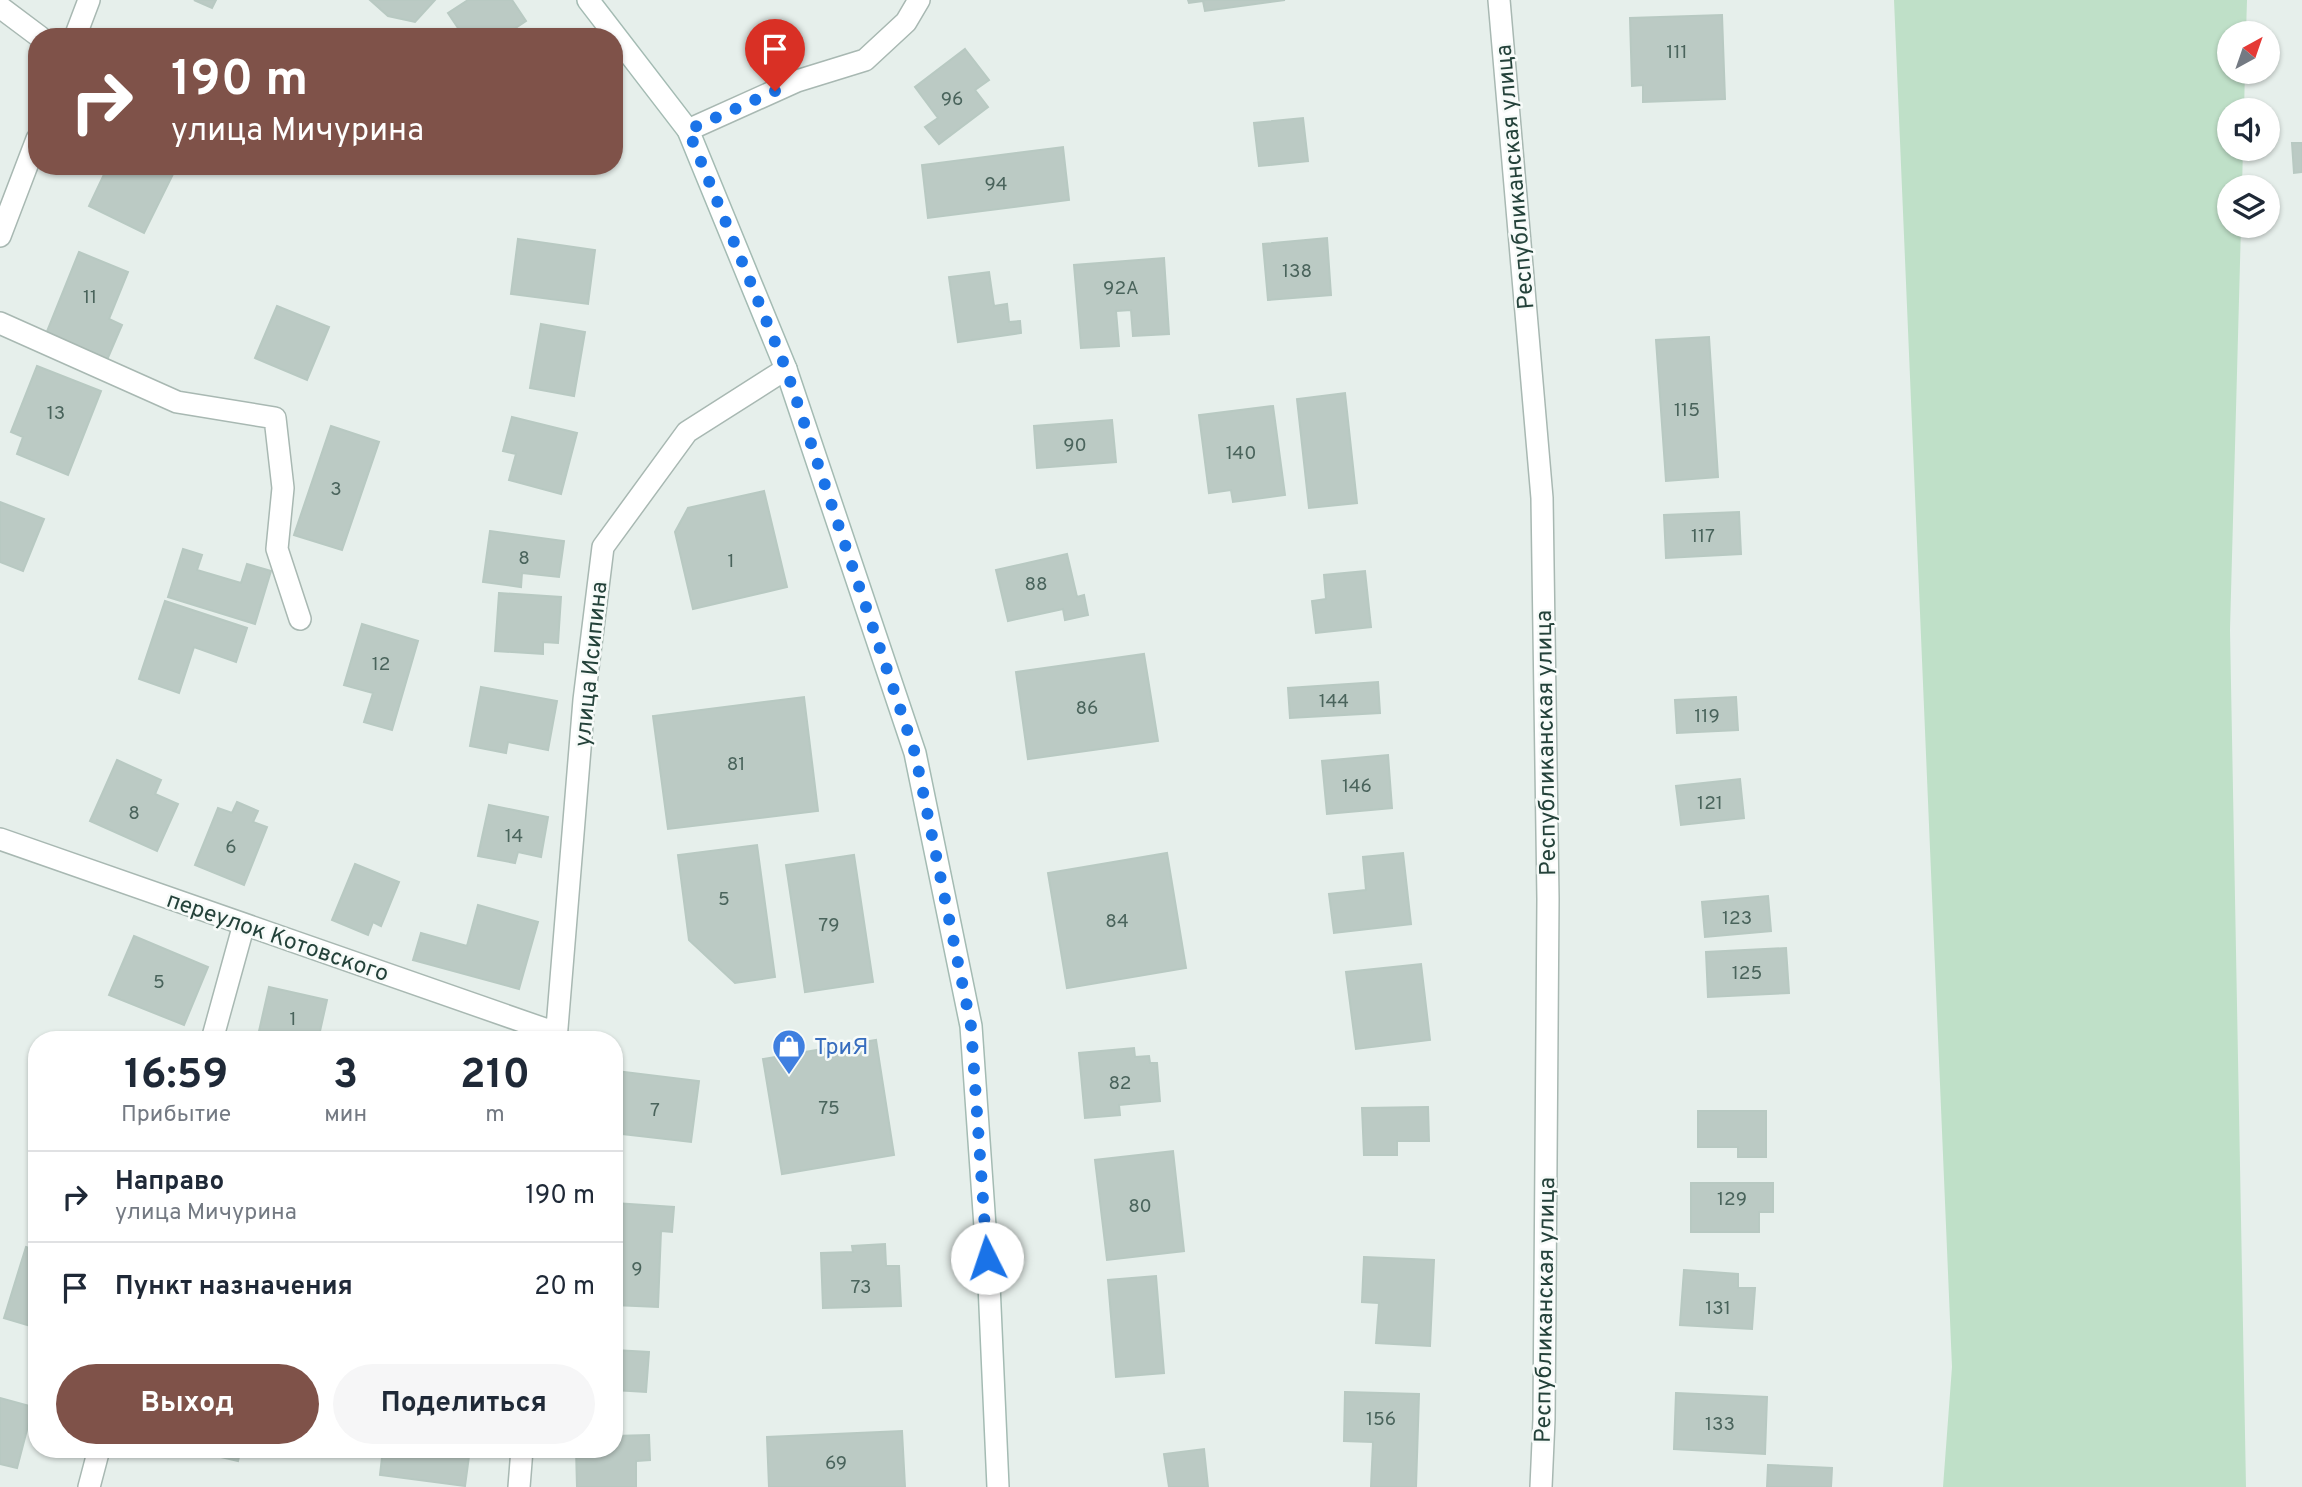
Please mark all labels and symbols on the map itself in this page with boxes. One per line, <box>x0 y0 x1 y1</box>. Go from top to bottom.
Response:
pin <box>745 19 805 91</box>
north arrow <box>2217 21 2280 84</box>
house number: 111 <box>1666 41 1688 65</box>
street label: Республиканская улица <box>1490 43 1543 310</box>
house number: 96 <box>941 88 963 112</box>
house number: 94 <box>984 173 1008 197</box>
house number: 138 <box>1282 260 1312 284</box>
house number: 92А <box>1103 277 1139 301</box>
house number: 11 <box>83 286 97 310</box>
house number: 115 <box>1674 399 1700 423</box>
house number: 13 <box>47 402 65 426</box>
house number: 90 <box>1063 434 1087 458</box>
house number: 140 <box>1226 442 1256 466</box>
house number: 3 <box>330 478 342 502</box>
house number: 117 <box>1691 525 1715 549</box>
house number: 8 <box>518 547 530 571</box>
house number: 1 <box>727 550 735 574</box>
house number: 88 <box>1024 573 1048 597</box>
street label: улица Исипина <box>569 580 616 748</box>
street label: Республиканская улица <box>1531 610 1564 876</box>
house number: 12 <box>372 653 390 677</box>
house number: 144 <box>1319 690 1349 714</box>
house number: 86 <box>1076 697 1098 721</box>
house number: 119 <box>1694 705 1720 729</box>
house number: 81 <box>727 753 745 777</box>
house number: 146 <box>1342 775 1372 799</box>
house number: 121 <box>1697 792 1723 816</box>
house number: 8 <box>128 802 140 826</box>
house number: 14 <box>505 825 523 849</box>
house number: 6 <box>225 836 237 860</box>
street label: переулок Котовского <box>162 887 392 990</box>
house number: 5 <box>718 888 730 912</box>
house number: 123 <box>1722 907 1752 931</box>
house number: 84 <box>1105 910 1129 934</box>
house number: 79 <box>818 914 840 938</box>
house number: 125 <box>1732 962 1762 986</box>
house number: 5 <box>153 971 165 995</box>
house number: 1 <box>289 1008 297 1032</box>
shop icon: ТриЯ <box>770 1027 808 1076</box>
place label: ТриЯ <box>814 1034 868 1063</box>
house number: 82 <box>1109 1072 1131 1096</box>
house number: 75 <box>818 1097 840 1121</box>
house number: 7 <box>650 1099 660 1123</box>
street label: Республиканская улица <box>1530 1177 1563 1443</box>
house number: 129 <box>1717 1188 1747 1212</box>
house number: 80 <box>1128 1195 1152 1219</box>
position arrow <box>950 1221 1024 1295</box>
house number: 9 <box>631 1258 643 1282</box>
house number: 73 <box>850 1276 872 1300</box>
house number: 131 <box>1705 1297 1731 1321</box>
house number: 156 <box>1366 1408 1396 1432</box>
house number: 133 <box>1705 1413 1735 1437</box>
house number: 69 <box>825 1452 847 1476</box>

